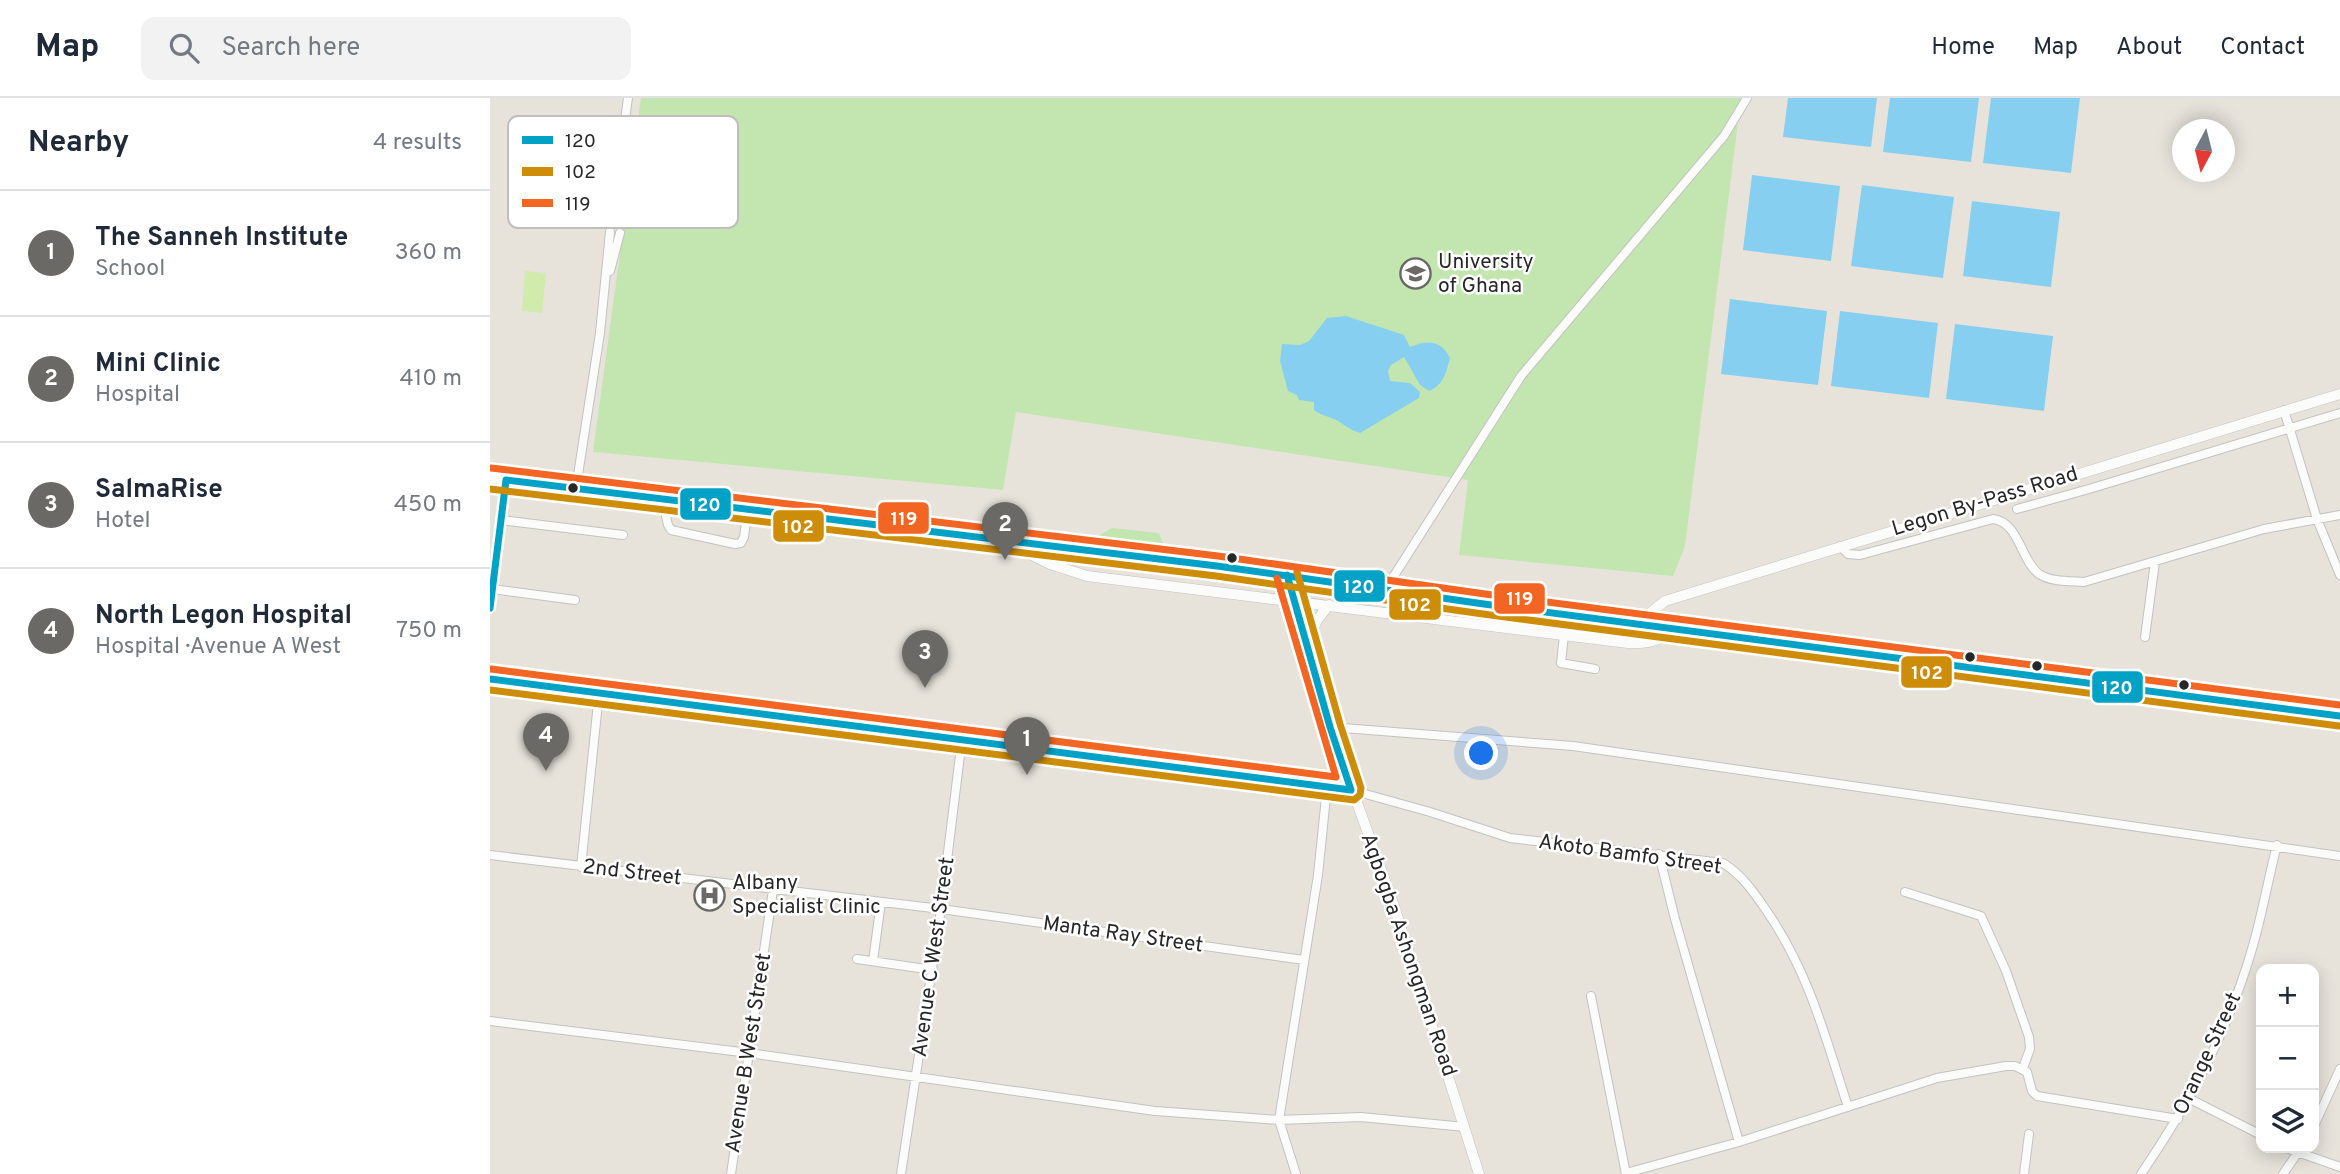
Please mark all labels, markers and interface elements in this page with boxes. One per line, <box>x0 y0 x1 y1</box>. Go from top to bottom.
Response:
search box <box>141 17 631 80</box>
text: Map <box>35 27 99 69</box>
icon: search <box>165 29 203 67</box>
text: Search here <box>221 32 360 65</box>
text: Home <box>1931 33 1995 63</box>
text: Map <box>2033 33 2078 63</box>
text: About <box>2116 33 2182 63</box>
text: Contact <box>2220 33 2305 63</box>
legend <box>508 116 738 228</box>
north arrow <box>2172 119 2235 182</box>
text: Nearby <box>28 125 129 162</box>
text: 4 results <box>373 129 462 158</box>
text: 120 <box>565 130 596 154</box>
text: 102 <box>565 161 596 185</box>
text: 119 <box>565 193 591 217</box>
text: The Sanneh Institute <box>95 222 348 255</box>
text: 1 <box>46 239 56 268</box>
text: 360 m <box>395 239 462 268</box>
place label: University of Ghana <box>1438 249 1534 300</box>
text: School <box>95 255 165 284</box>
school or university icon: University of Ghana <box>1398 257 1432 291</box>
text: Mini Clinic <box>95 348 221 381</box>
text: 2 <box>44 365 58 394</box>
text: 410 m <box>399 365 462 394</box>
text: Hospital <box>95 381 180 410</box>
street label: Legon By-Pass Road <box>1889 461 2081 543</box>
text: SalmaRise <box>95 474 223 507</box>
unlabelled marker <box>566 481 580 495</box>
line badge: 120 <box>679 487 732 521</box>
text: 3 <box>44 491 58 520</box>
text: 450 m <box>394 491 462 520</box>
text: 120 <box>689 494 721 518</box>
line badge: 119 <box>877 501 930 535</box>
pin: 2 <box>982 502 1028 560</box>
text: Hotel <box>95 507 151 536</box>
text: 119 <box>891 508 917 532</box>
line badge: 102 <box>772 509 825 543</box>
text: 102 <box>782 516 814 540</box>
unlabelled marker <box>1225 551 1239 565</box>
line badge: 120 <box>1333 569 1386 603</box>
text: 120 <box>1343 576 1375 600</box>
line badge: 119 <box>1493 582 1546 615</box>
line badge: 102 <box>1388 588 1442 621</box>
text: 119 <box>1507 588 1533 612</box>
text: 102 <box>1399 594 1431 618</box>
text: North Legon Hospital <box>95 600 352 633</box>
text: 4 <box>44 617 58 646</box>
text: 750 m <box>396 617 462 646</box>
pin: 3 <box>902 630 948 688</box>
text: Hospital · Avenue A West <box>95 633 341 662</box>
unlabelled marker <box>1963 650 1977 664</box>
line badge: 102 <box>1900 655 1953 689</box>
unlabelled marker <box>2030 659 2044 673</box>
text: 102 <box>1911 662 1943 686</box>
line badge: 120 <box>2091 670 2144 704</box>
text: 120 <box>2101 677 2133 701</box>
unlabelled marker <box>2177 678 2191 692</box>
pin: 4 <box>523 713 569 771</box>
pin: 1 <box>1004 717 1050 775</box>
your location <box>1464 736 1498 770</box>
street label: Akoto Bamfo Street <box>1537 829 1723 881</box>
street label: Agbogba Ashongman Road <box>1354 830 1462 1080</box>
street label: 2nd Street <box>581 854 683 892</box>
street label: Avenue C West Street <box>907 855 961 1059</box>
place label: Albany Specialist Clinic <box>732 870 881 921</box>
hospital icon: Albany Specialist Clinic <box>692 878 726 912</box>
street label: Manta Ray Street <box>1041 910 1205 960</box>
street label: Avenue B West Street <box>720 951 778 1155</box>
map controls <box>2256 964 2319 1153</box>
button: + <box>2256 964 2319 1027</box>
street label: Orange Street <box>2168 988 2248 1120</box>
button: − <box>2256 1027 2319 1090</box>
button: layers <box>2256 1090 2319 1153</box>

